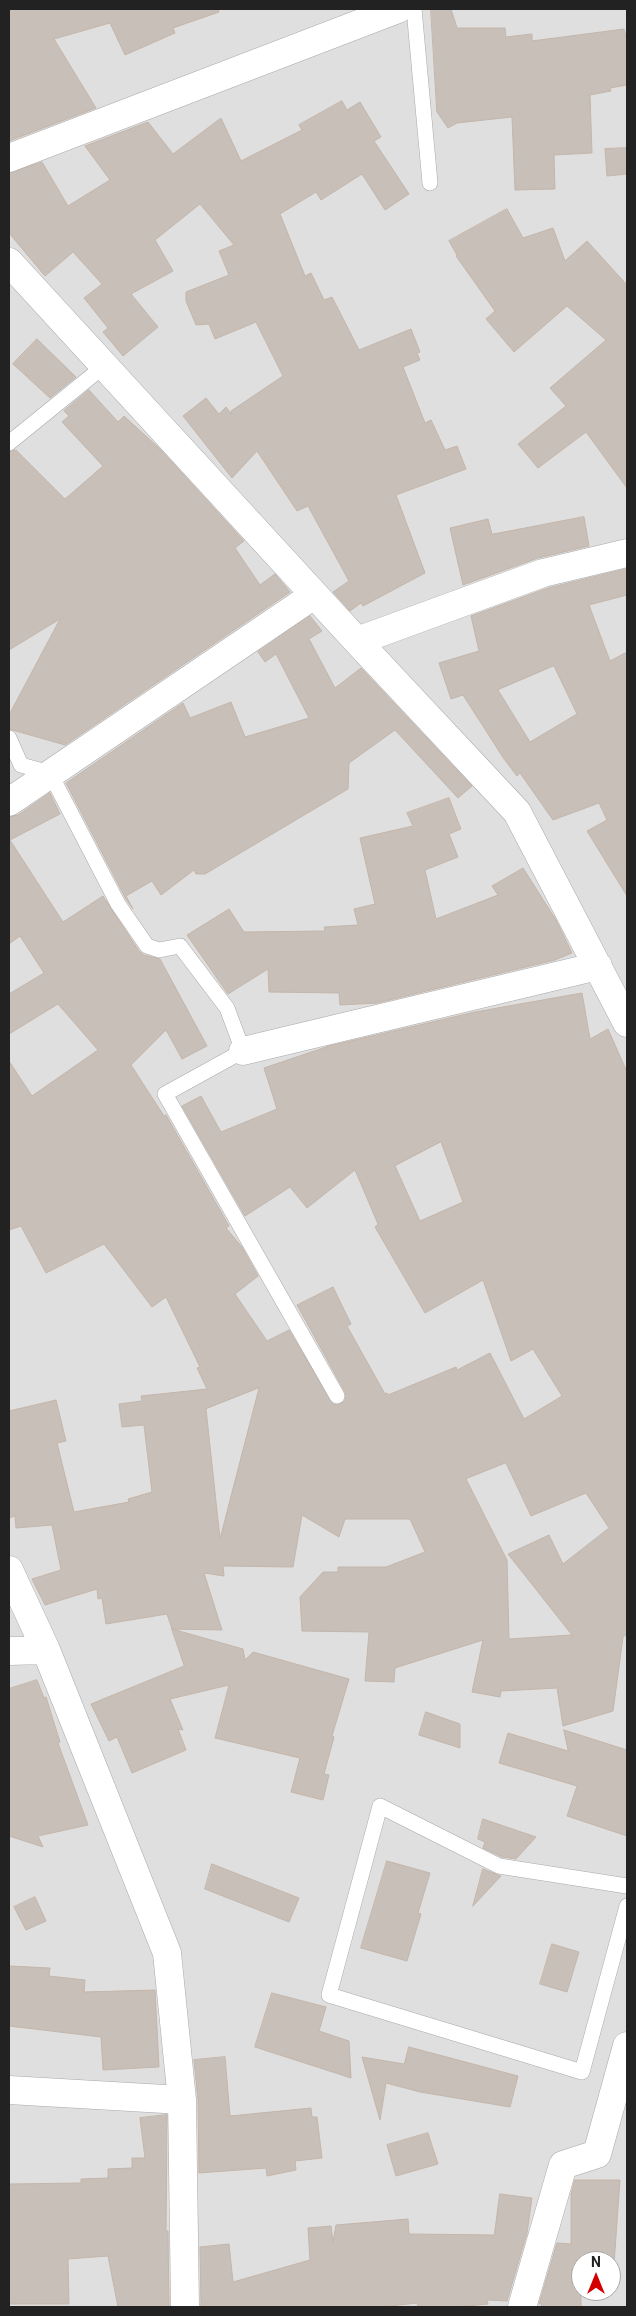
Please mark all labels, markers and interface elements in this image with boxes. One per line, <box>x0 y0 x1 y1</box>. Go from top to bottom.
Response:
north arrow <box>571 2251 621 2301</box>
text: N <box>591 2254 601 2270</box>

